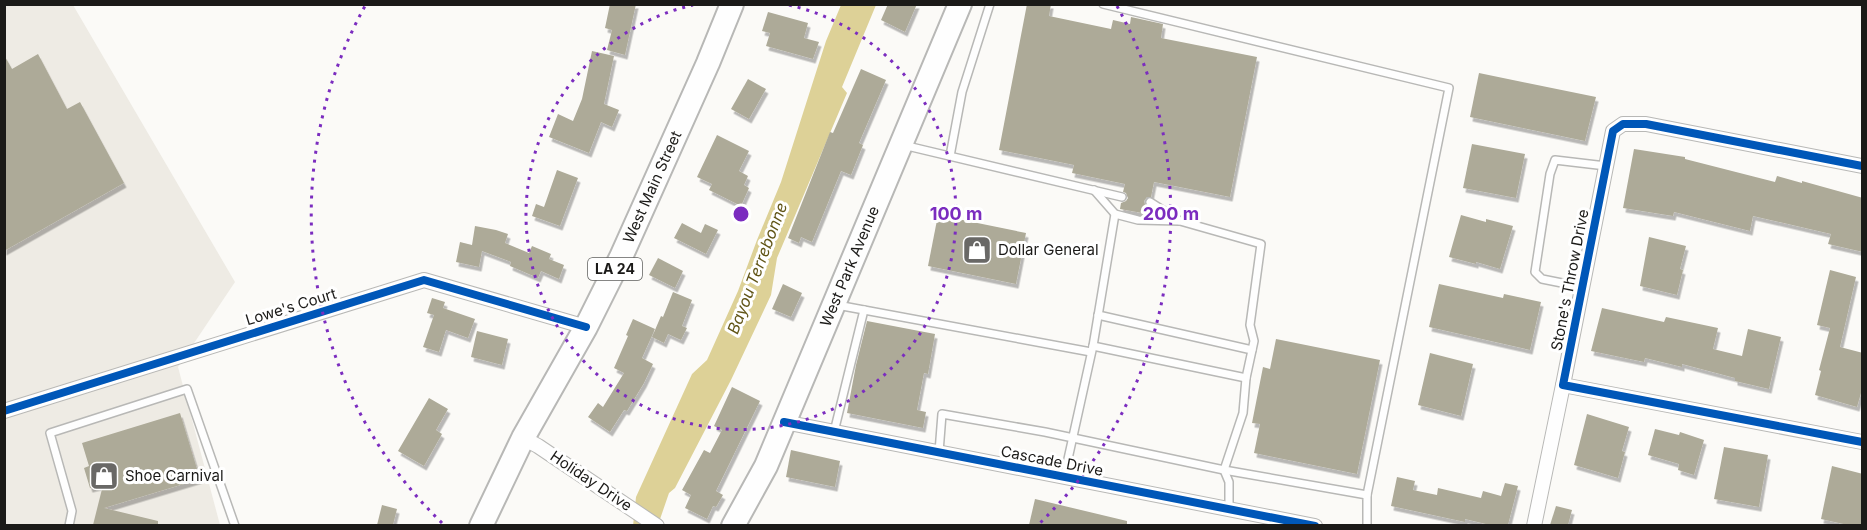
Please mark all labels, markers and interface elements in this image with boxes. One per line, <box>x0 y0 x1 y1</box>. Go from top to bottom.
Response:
street label: West Main Street <box>618 128 685 246</box>
water label: Bayou Terrebonne <box>723 199 791 337</box>
street label: West Park Avenue <box>816 203 883 329</box>
text: 100 m <box>930 203 982 224</box>
text: 200 m <box>1143 203 1199 224</box>
centre of rings <box>731 204 751 224</box>
street label: Stone's Throw Drive <box>1546 208 1593 352</box>
shop icon: Dollar General <box>961 234 993 266</box>
place label: Dollar General <box>998 240 1099 259</box>
road number: LA 24 <box>588 258 642 280</box>
street label: Lowe's Court <box>243 284 339 329</box>
street label: Cascade Drive <box>999 441 1105 480</box>
street label: Holiday Drive <box>547 446 636 515</box>
shop icon: Shoe Carnival <box>88 460 120 492</box>
place label: Shoe Carnival <box>125 466 224 485</box>

